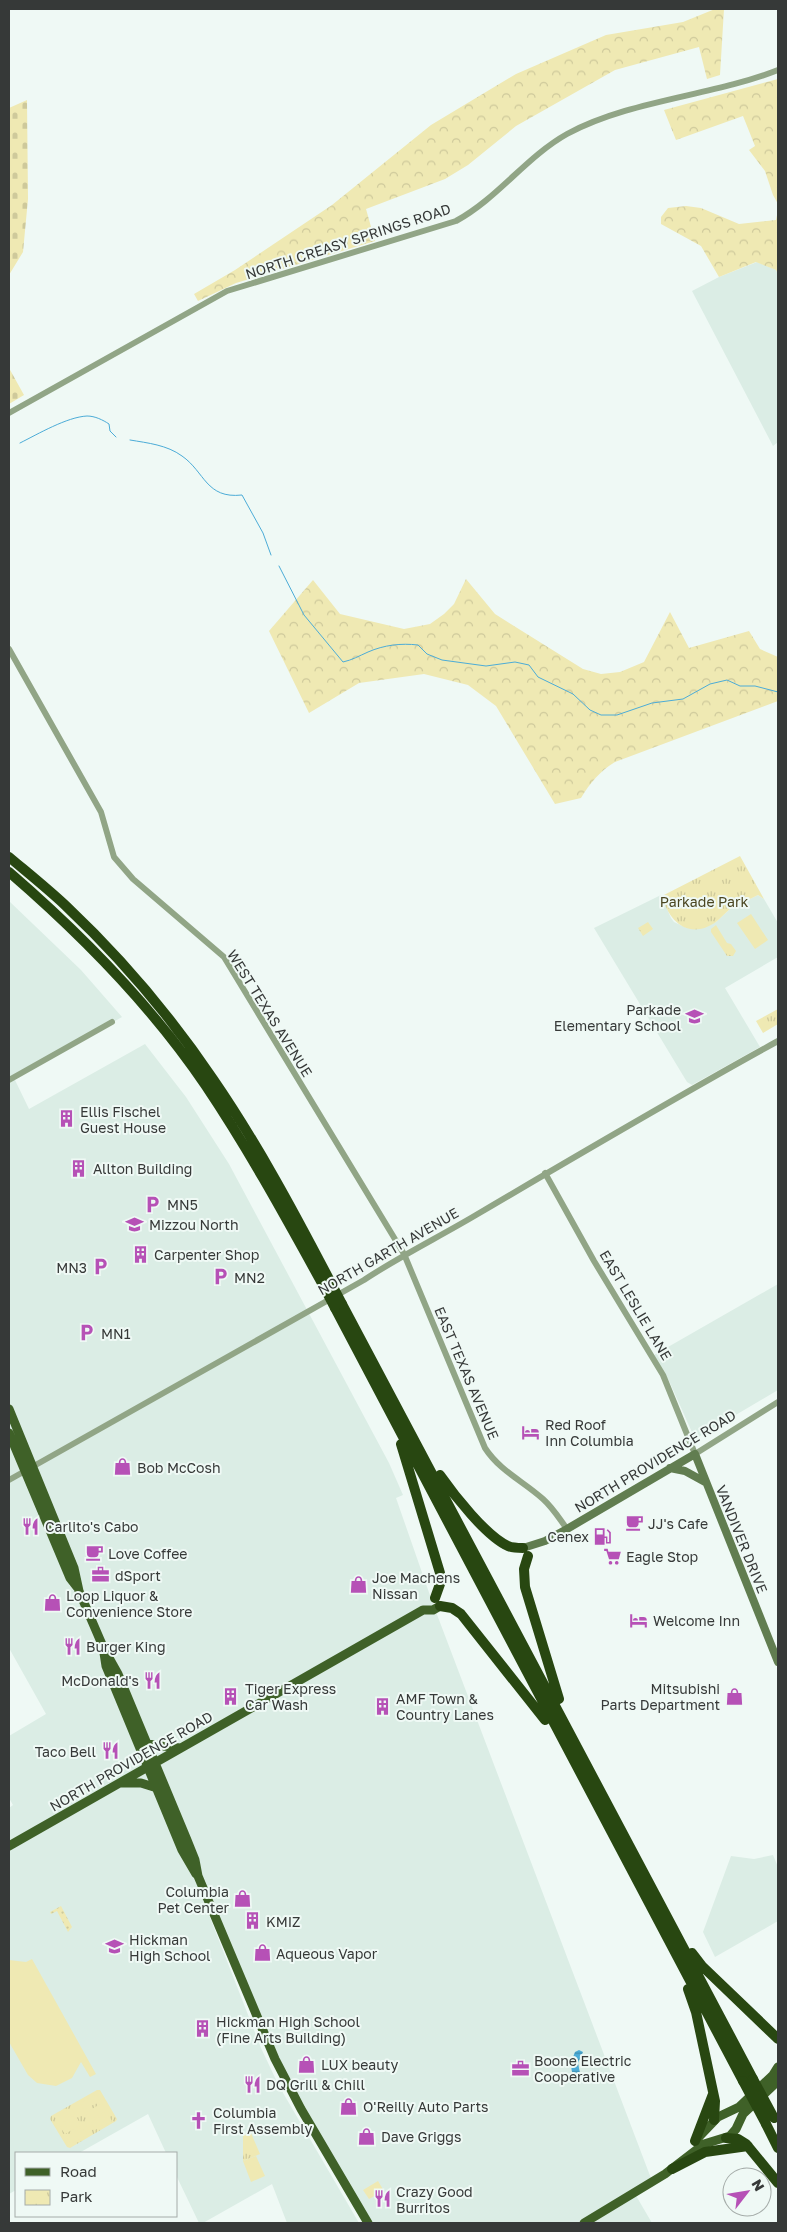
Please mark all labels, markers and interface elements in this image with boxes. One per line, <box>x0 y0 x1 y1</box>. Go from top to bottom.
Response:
street label: NORTH CREASY SPRINGS ROAD <box>243 200 453 282</box>
park label: Parkade Park <box>660 893 748 910</box>
street label: WEST TEXAS AVENUE <box>224 946 316 1080</box>
place label: Parkade Elementary School <box>554 1001 681 1034</box>
school or university icon: Parkade Elementary School <box>685 1007 705 1027</box>
place label: Ellis Fischel Guest House <box>80 1103 166 1136</box>
building icon: Ellis Fischel Guest House <box>56 1109 76 1129</box>
building icon: Allton Building <box>69 1158 89 1178</box>
place label: Allton Building <box>93 1160 192 1177</box>
parking icon: MN5 <box>143 1194 163 1214</box>
place label: MN5 <box>167 1196 198 1213</box>
street label: NORTH GARTH AVENUE <box>315 1204 461 1298</box>
school or university icon: Mizzou North <box>125 1214 145 1234</box>
place label: Mizzou North <box>149 1216 239 1233</box>
building icon: Carpenter Shop <box>130 1244 150 1264</box>
place label: Carpenter Shop <box>154 1246 259 1263</box>
street label: EAST LESLIE LANE <box>596 1247 676 1363</box>
parking icon: MN3 <box>91 1257 111 1277</box>
place label: MN3 <box>56 1259 87 1276</box>
parking icon: MN2 <box>210 1267 230 1287</box>
place label: MN2 <box>234 1269 265 1286</box>
street label: EAST TEXAS AVENUE <box>431 1304 503 1442</box>
parking icon: MN1 <box>77 1323 97 1343</box>
place label: MN1 <box>101 1325 131 1342</box>
street label: NORTH PROVIDENCE ROAD <box>571 1406 739 1516</box>
place label: Red Roof Inn Columbia <box>545 1416 634 1449</box>
hotel icon: Red Roof Inn Columbia <box>521 1422 541 1442</box>
shop icon: Bob McCosh <box>113 1457 133 1477</box>
place label: Bob McCosh <box>137 1459 221 1476</box>
street label: VANDIVER DRIVE <box>713 1483 771 1595</box>
cafe icon: JJ's Cafe <box>624 1513 644 1533</box>
place label: JJ's Cafe <box>648 1515 708 1532</box>
restaurant icon: Carlito's Cabo <box>21 1516 41 1536</box>
place label: Carlito's Cabo <box>45 1518 138 1535</box>
fuel station icon: Cenex <box>593 1526 613 1546</box>
place label: Cenex <box>547 1528 589 1545</box>
cafe icon: Love Coffee <box>84 1543 104 1563</box>
place label: Love Coffee <box>108 1545 187 1562</box>
supermarket icon: Eagle Stop <box>602 1546 622 1566</box>
place label: Eagle Stop <box>626 1548 698 1565</box>
office icon: dSport <box>91 1565 111 1585</box>
place label: dSport <box>115 1567 161 1584</box>
place label: Joe Machens Nissan <box>372 1569 460 1602</box>
shop icon: Joe Machens Nissan <box>348 1575 368 1595</box>
place label: Loop Liquor & Convenience Store <box>66 1587 192 1620</box>
shop icon: Loop Liquor & Convenience Store <box>42 1593 62 1613</box>
hotel icon: Welcome Inn <box>629 1610 649 1630</box>
place label: Welcome Inn <box>653 1612 740 1629</box>
restaurant icon: Burger King <box>62 1636 82 1656</box>
place label: Burger King <box>86 1638 166 1655</box>
restaurant icon: McDonald's <box>143 1670 163 1690</box>
place label: McDonald's <box>61 1672 139 1689</box>
place label: Tiger Express Car Wash <box>245 1680 336 1713</box>
place label: Mitsubishi Parts Department <box>600 1680 720 1713</box>
building icon: Tiger Express Car Wash <box>221 1686 241 1706</box>
shop icon: Mitsubishi Parts Department <box>724 1686 744 1706</box>
place label: AMF Town & Country Lanes <box>396 1690 494 1723</box>
building icon: AMF Town & Country Lanes <box>372 1696 392 1716</box>
street label: NORTH PROVIDENCE ROAD <box>47 1707 215 1815</box>
restaurant icon: Taco Bell <box>100 1741 120 1761</box>
place label: Taco Bell <box>35 1743 96 1760</box>
place label: Columbia Pet Center <box>157 1883 230 1916</box>
shop icon: Columbia Pet Center <box>233 1889 253 1909</box>
building icon: KMIZ <box>242 1911 262 1931</box>
place label: KMIZ <box>266 1913 301 1930</box>
place label: Hickman High School <box>129 1931 211 1964</box>
school or university icon: Hickman High School <box>105 1937 125 1957</box>
shop icon: Aqueous Vapor <box>252 1943 272 1963</box>
place label: Aqueous Vapor <box>276 1945 378 1962</box>
place label: Hickman High School (Fine Arts Building) <box>216 2013 360 2046</box>
building icon: Hickman High School (Fine Arts Building) <box>192 2019 212 2039</box>
place label: Boone Electric Cooperative <box>534 2052 632 2085</box>
shop icon: LUX beauty <box>297 2054 317 2074</box>
place label: LUX beauty <box>321 2056 399 2073</box>
office icon: Boone Electric Cooperative <box>510 2058 530 2078</box>
restaurant icon: DQ Grill & Chill <box>242 2074 262 2094</box>
place label: DQ Grill & Chill <box>266 2076 365 2093</box>
shop icon: O'Reilly Auto Parts <box>339 2096 359 2116</box>
place label: O'Reilly Auto Parts <box>363 2098 488 2115</box>
place label: Columbia First Assembly <box>213 2104 313 2137</box>
church icon: Columbia First Assembly <box>189 2110 209 2130</box>
shop icon: Dave Griggs <box>357 2126 377 2146</box>
place label: Dave Griggs <box>381 2128 461 2145</box>
legend <box>15 2152 178 2217</box>
text: Road <box>60 2162 97 2180</box>
north arrow <box>722 2167 772 2217</box>
text: N <box>749 2176 769 2194</box>
place label: Crazy Good Burritos <box>396 2183 473 2216</box>
text: Park <box>60 2187 93 2205</box>
restaurant icon: Crazy Good Burritos <box>372 2189 392 2209</box>

